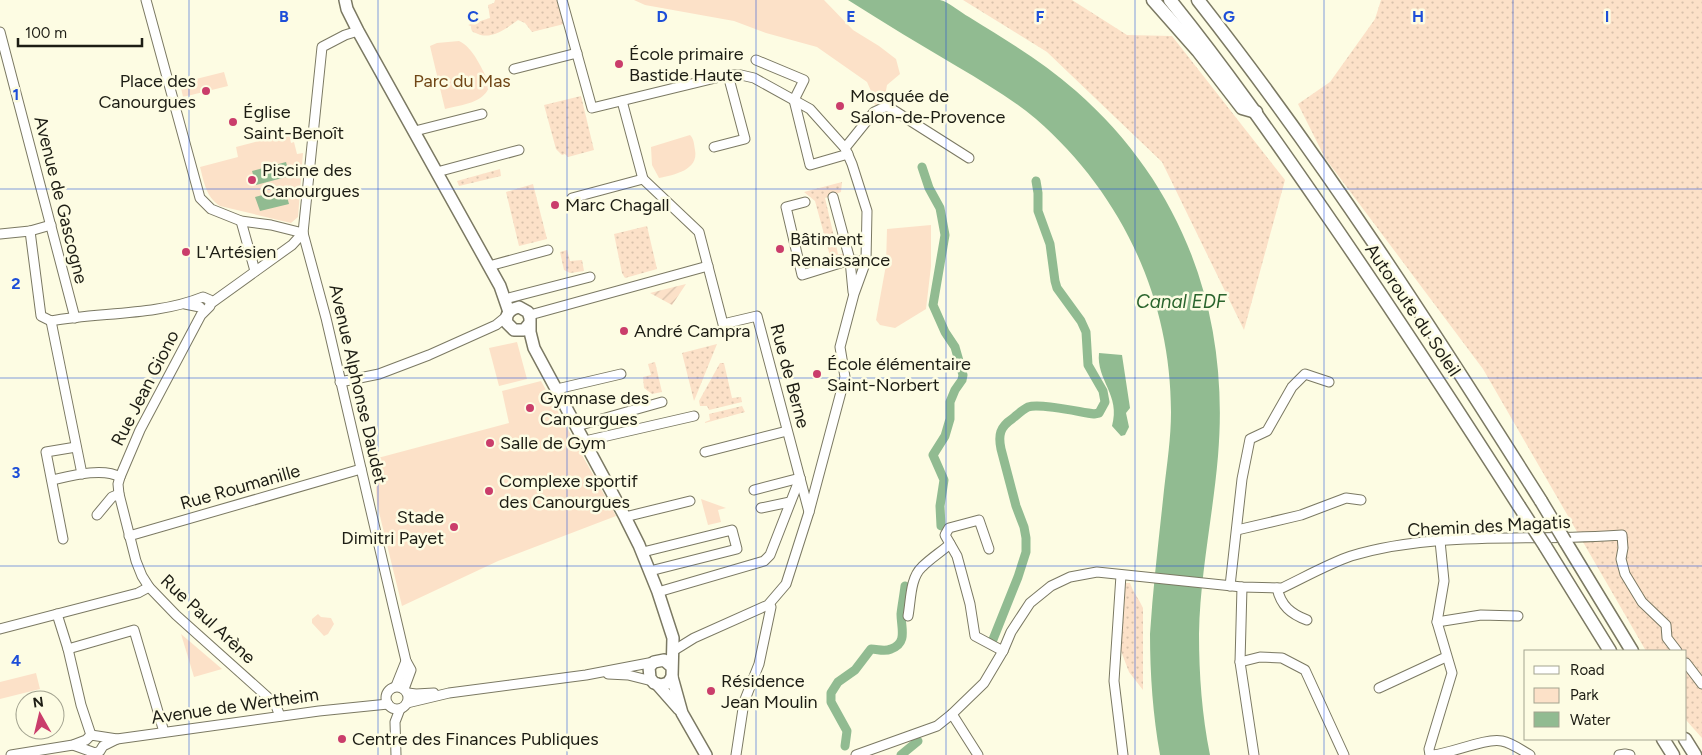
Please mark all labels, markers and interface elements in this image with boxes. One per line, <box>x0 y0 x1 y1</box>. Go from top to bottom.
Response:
text: B <box>279 7 289 26</box>
text: C <box>467 7 479 26</box>
text: D <box>656 7 668 26</box>
text: E <box>846 7 856 26</box>
text: F <box>1036 7 1045 26</box>
text: G <box>1223 7 1235 26</box>
text: H <box>1412 7 1424 26</box>
text: I <box>1605 7 1609 26</box>
scale bar <box>18 15 141 47</box>
text: 100 m <box>25 24 67 42</box>
place label: École primaire Bastide Haute <box>629 43 744 86</box>
marker: École primaire Bastide Haute <box>613 58 625 70</box>
place label: Place des Canourgues <box>98 70 196 113</box>
park label: Parc du Mas <box>413 70 511 92</box>
text: 1 <box>13 85 19 104</box>
marker: Place des Canourgues <box>200 85 212 97</box>
place label: Mosquée de Salon-de-Provence <box>850 85 1005 128</box>
marker: Mosquée de Salon-de-Provence <box>834 100 846 112</box>
place label: Église Saint-Benoît <box>243 101 344 144</box>
street label: Avenue de Gascogne <box>30 114 93 286</box>
marker: Église Saint-Benoît <box>227 116 239 128</box>
place label: Piscine des Canourgues <box>262 159 360 202</box>
marker: Piscine des Canourgues <box>246 174 258 186</box>
place label: Marc Chagall <box>565 194 670 216</box>
marker: Marc Chagall <box>549 199 561 211</box>
place label: Bâtiment Renaissance <box>790 228 890 271</box>
street label: Autoroute du Soleil <box>1360 239 1466 381</box>
place label: L'Artésien <box>196 241 276 263</box>
marker: Bâtiment Renaissance <box>774 243 786 255</box>
marker: L'Artésien <box>180 246 192 258</box>
text: 2 <box>11 274 21 293</box>
street label: Avenue Alphonse Daudet <box>324 282 392 486</box>
water label: Canal EDF <box>1136 290 1228 313</box>
place label: André Campra <box>634 320 751 342</box>
street label: Rue de Berne <box>766 321 815 431</box>
marker: André Campra <box>618 325 630 337</box>
street label: Rue Jean Giono <box>106 326 184 450</box>
place label: École élémentaire Saint-Norbert <box>827 353 971 396</box>
marker: École élémentaire Saint-Norbert <box>811 368 823 380</box>
place label: Gymnase des Canourgues <box>540 387 649 430</box>
marker: Gymnase des Canourgues <box>524 402 536 414</box>
place label: Salle de Gym <box>500 432 606 454</box>
marker: Salle de Gym <box>484 437 496 449</box>
street label: Rue Roumanille <box>177 459 303 515</box>
text: 3 <box>12 463 21 482</box>
place label: Complexe sportif des Canourgues <box>499 470 638 513</box>
marker: Complexe sportif des Canourgues <box>483 485 495 497</box>
place label: Stade Dimitri Payet <box>341 506 444 549</box>
street label: Chemin des Magatis <box>1407 511 1571 541</box>
marker: Stade Dimitri Payet <box>448 521 460 533</box>
street label: Rue Paul Arène <box>156 570 260 669</box>
legend <box>1524 650 1687 740</box>
text: 4 <box>11 651 21 670</box>
text: Road <box>1570 661 1605 679</box>
place label: Résidence Jean Moulin <box>721 670 818 713</box>
street label: Avenue de Wertheim <box>150 683 320 729</box>
marker: Résidence Jean Moulin <box>705 685 717 697</box>
text: Park <box>1570 686 1599 704</box>
north arrow <box>15 690 65 740</box>
text: N <box>32 693 45 712</box>
text: Water <box>1570 711 1610 729</box>
place label: Centre des Finances Publiques <box>352 728 599 750</box>
marker: Centre des Finances Publiques <box>336 733 348 745</box>

